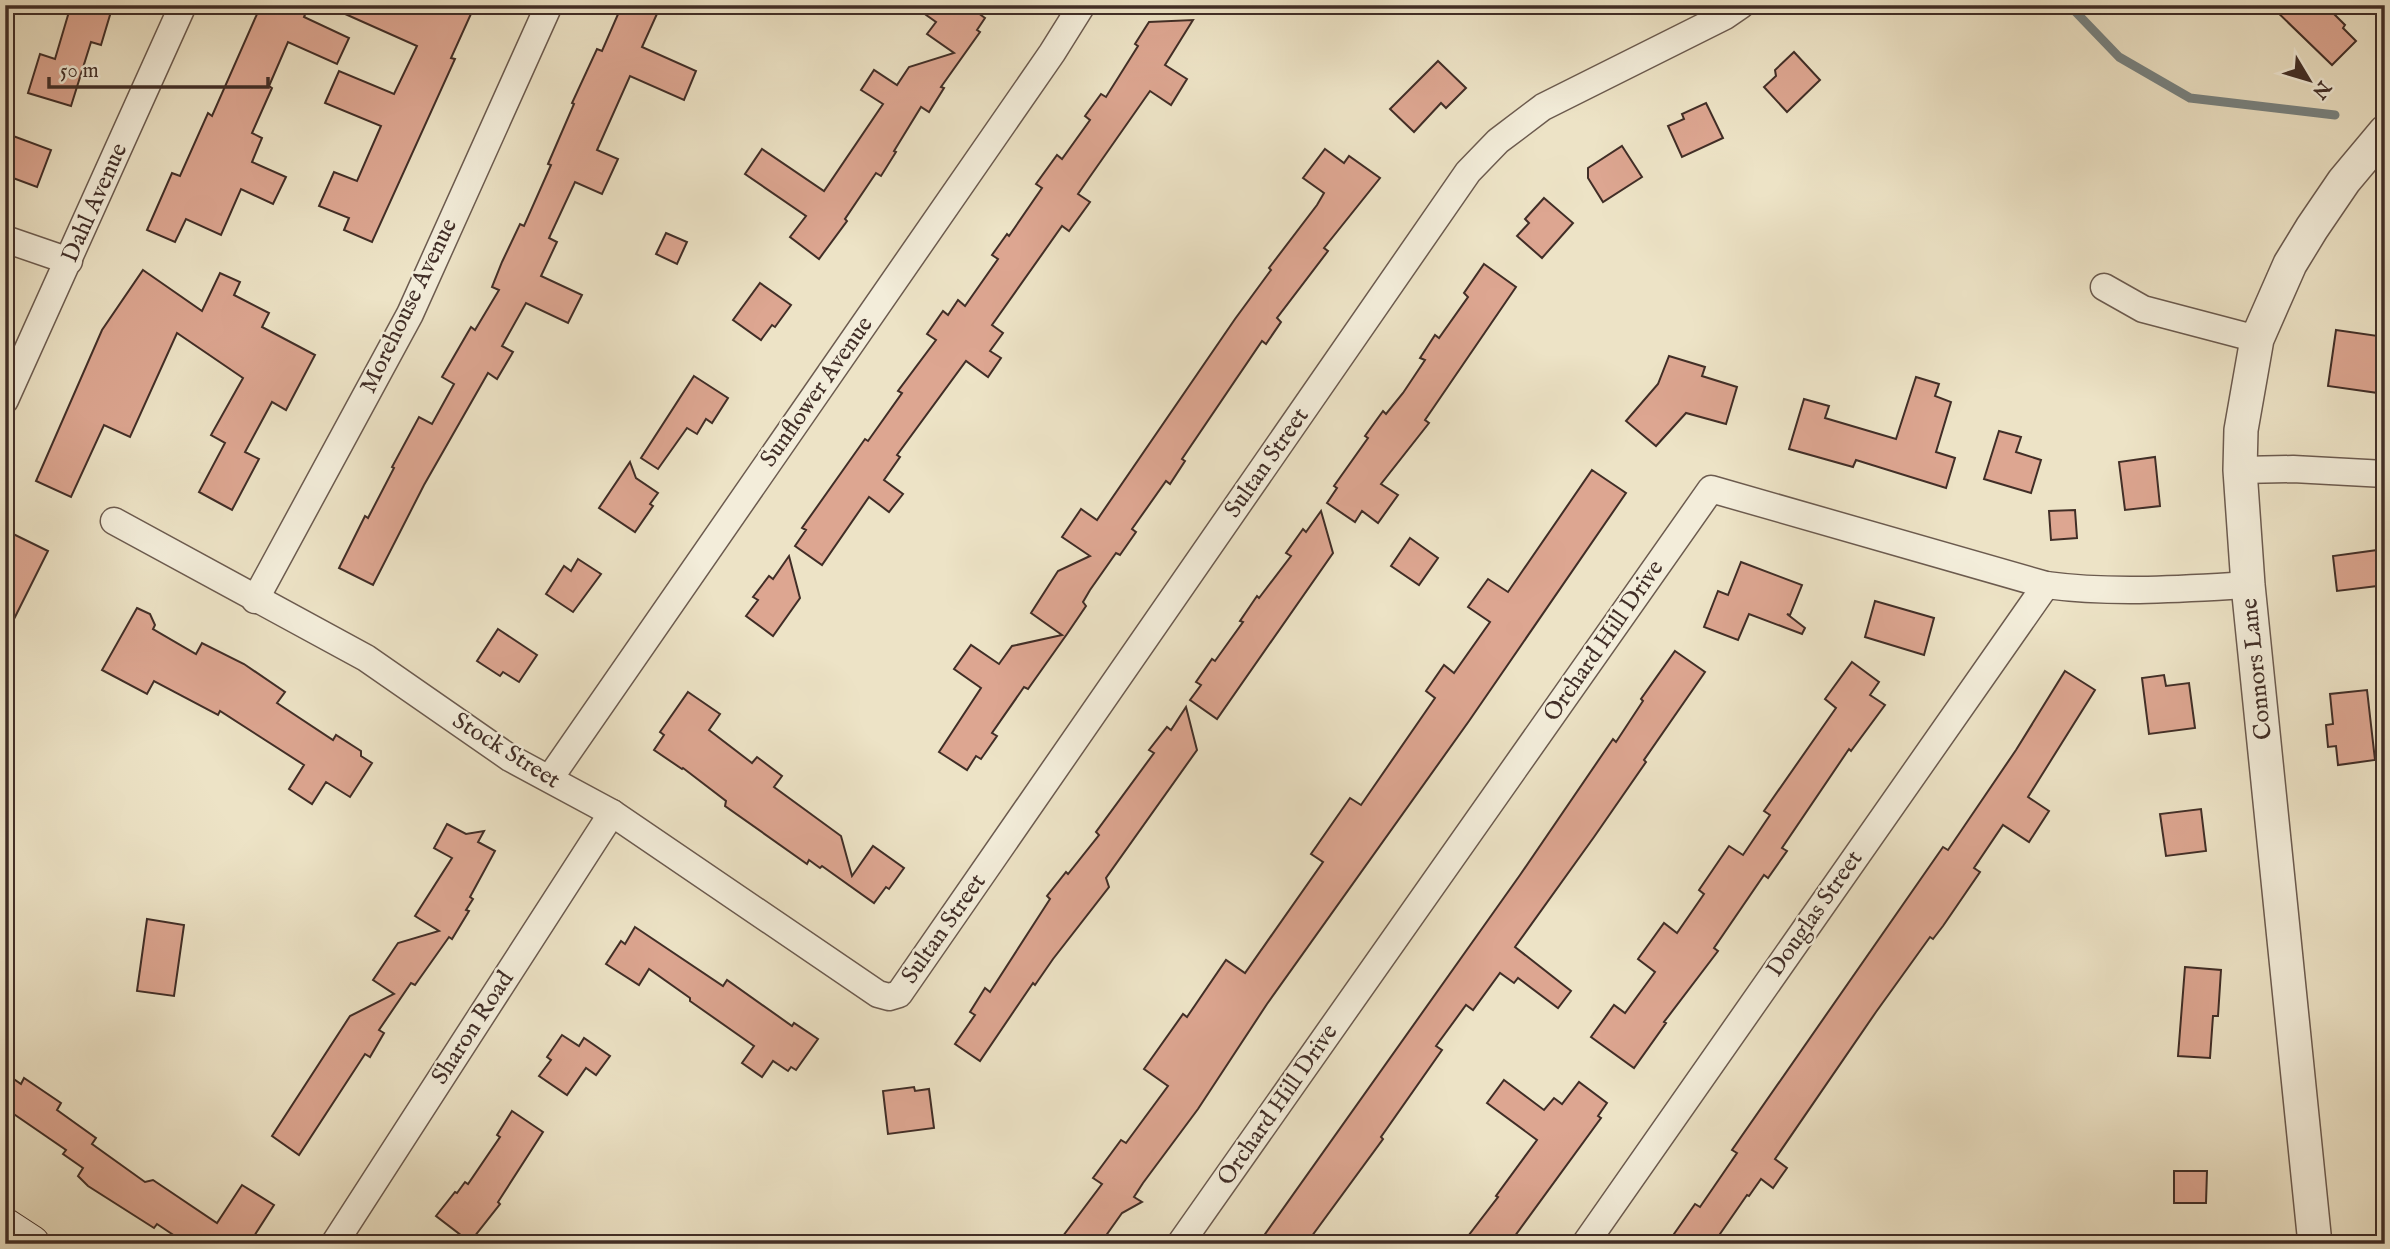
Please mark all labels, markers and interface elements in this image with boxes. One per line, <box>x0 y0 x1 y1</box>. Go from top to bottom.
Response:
scale bar <box>49 46 268 90</box>
north arrow <box>2274 46 2344 116</box>
text: 50 m <box>60 58 99 85</box>
text: N <box>2306 75 2336 104</box>
street label: Dahl Avenue <box>55 138 135 268</box>
street label: Morehouse Avenue <box>353 213 465 399</box>
street label: Sunflower Avenue <box>753 311 881 473</box>
street label: Sultan Street <box>1218 402 1316 524</box>
street label: Orchard Hill Drive <box>1537 554 1671 728</box>
street label: Connors Lane <box>2234 597 2280 741</box>
street label: Stock Street <box>446 706 566 796</box>
street label: Douglas Street <box>1760 845 1870 983</box>
street label: Sultan Street <box>895 868 993 990</box>
street label: Sharon Road <box>425 965 521 1091</box>
street label: Orchard Hill Drive <box>1211 1018 1345 1192</box>

